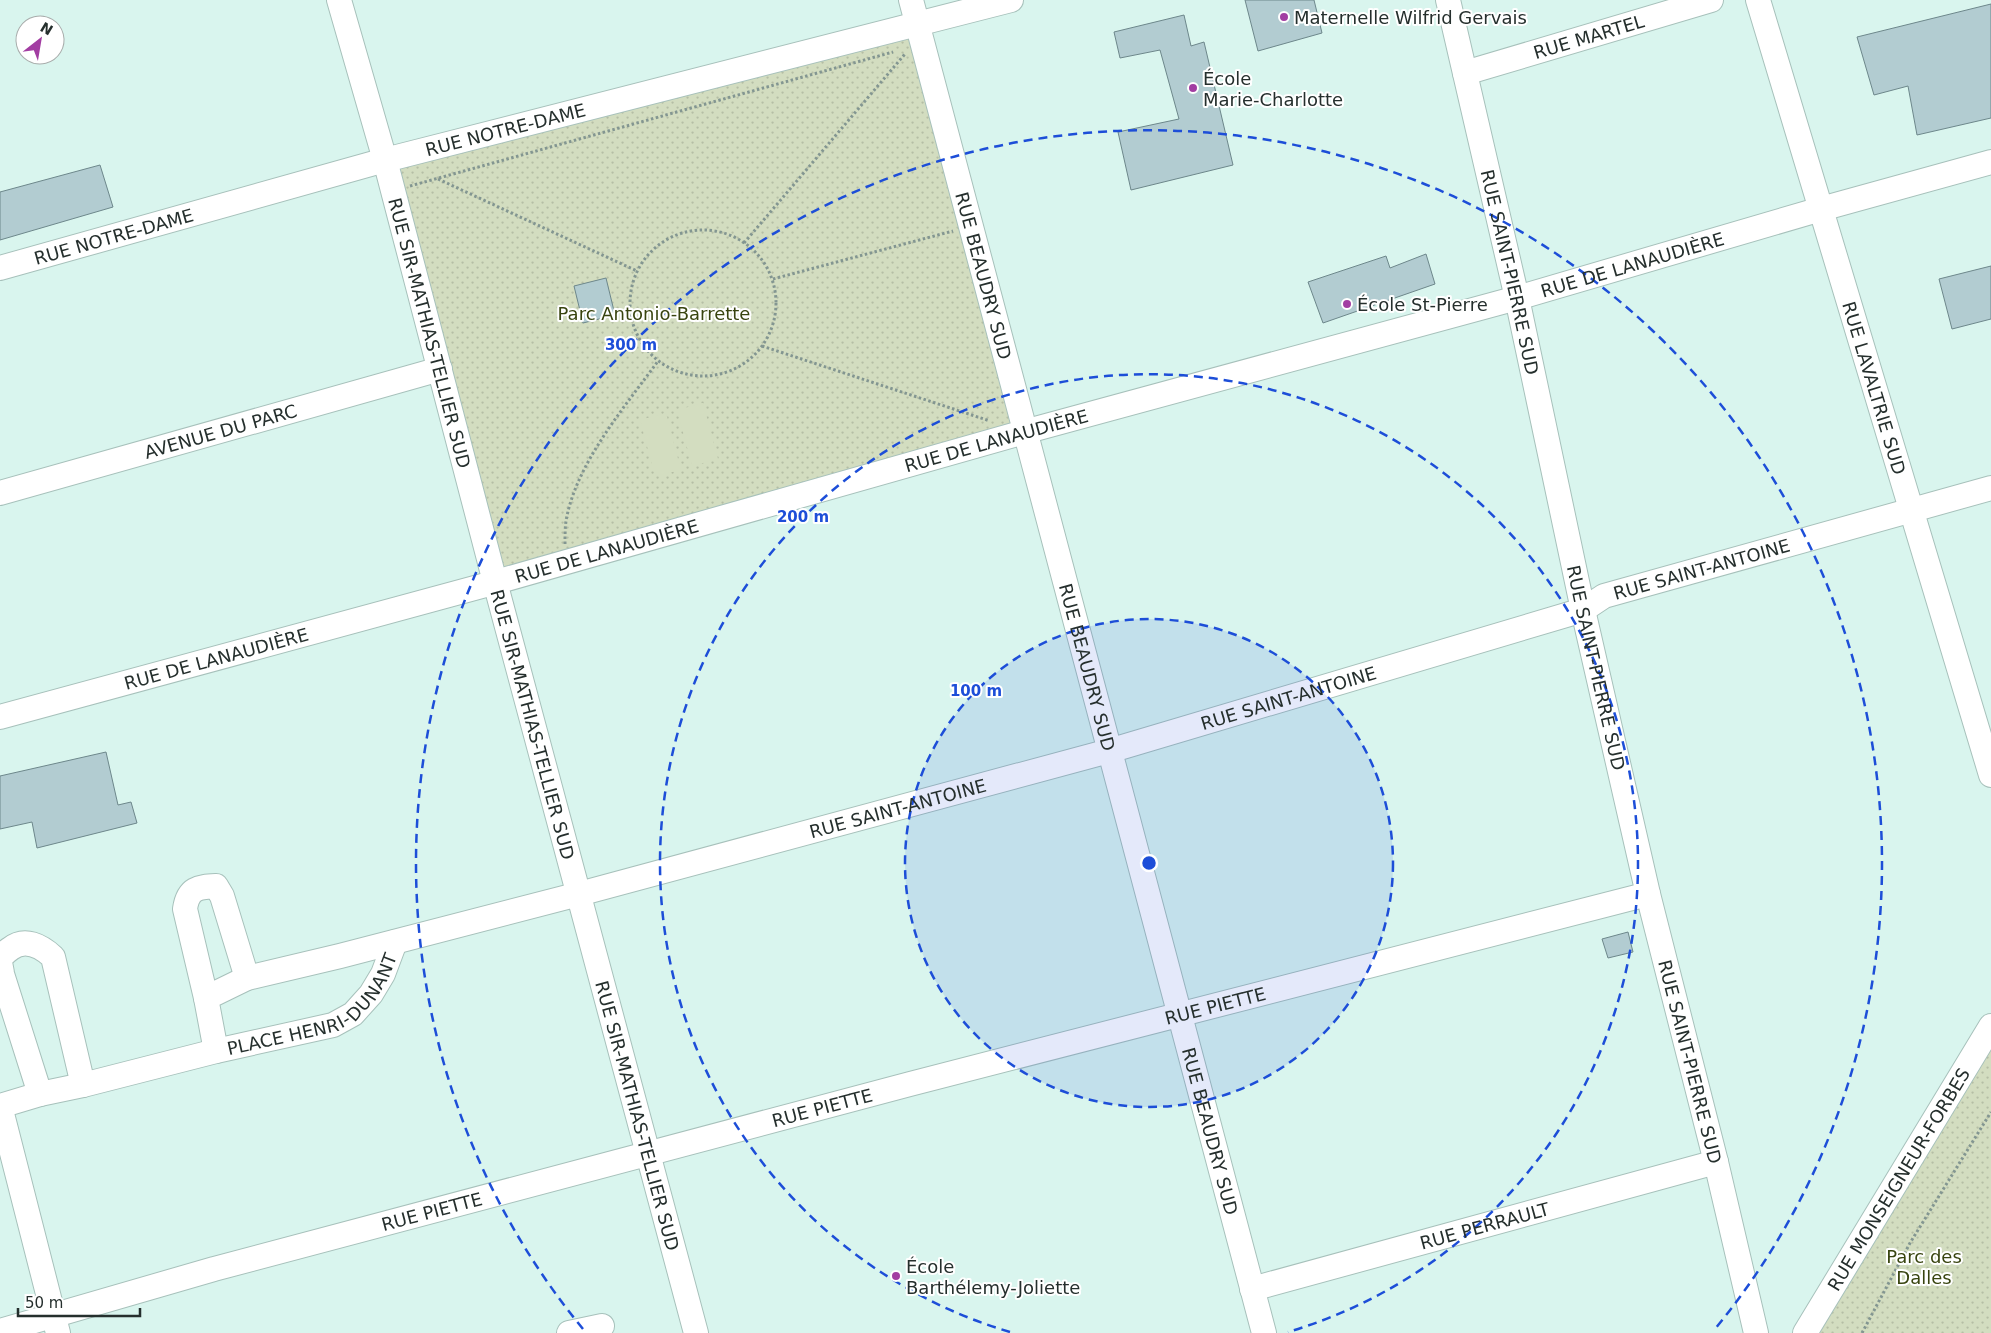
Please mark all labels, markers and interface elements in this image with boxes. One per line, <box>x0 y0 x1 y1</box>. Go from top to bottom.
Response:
place label: Maternelle Wilfrid Gervais <box>1294 7 1527 28</box>
street label: RUE MARTEL <box>1531 10 1646 63</box>
marker: Maternelle Wilfrid Gervais <box>1278 11 1290 23</box>
north arrow <box>15 15 65 65</box>
text: N <box>38 19 56 39</box>
place label: École Marie-Charlotte <box>1203 68 1343 110</box>
marker: École Marie-Charlotte <box>1187 82 1199 94</box>
street label: RUE NOTRE-DAME <box>423 99 588 160</box>
street label: RUE SAINT-PIERRE SUD <box>1477 167 1543 376</box>
street label: RUE BEAUDRY SUD <box>952 189 1016 362</box>
street label: RUE SIR-MATHIAS-TELLIER SUD <box>385 195 475 470</box>
street label: RUE NOTRE-DAME <box>32 204 196 268</box>
street label: RUE DE LANAUDIÈRE <box>1538 227 1726 301</box>
place label: École St-Pierre <box>1357 294 1488 315</box>
marker: École St-Pierre <box>1341 298 1353 310</box>
street label: RUE LAVALTRIE SUD <box>1839 299 1911 477</box>
park label: Parc Antonio-Barrette <box>558 303 750 324</box>
text: 300 m <box>605 336 657 354</box>
street label: AVENUE DU PARC <box>142 399 299 462</box>
street label: RUE DE LANAUDIÈRE <box>902 405 1091 476</box>
text: 200 m <box>777 508 829 526</box>
street label: RUE DE LANAUDIÈRE <box>512 515 701 587</box>
street label: RUE SAINT-ANTOINE <box>1611 534 1792 603</box>
street label: RUE SAINT-PIERRE SUD <box>1563 563 1630 772</box>
street label: RUE BEAUDRY SUD <box>1055 581 1120 753</box>
street label: RUE SIR-MATHIAS-TELLIER SUD <box>487 587 579 862</box>
street label: RUE DE LANAUDIÈRE <box>122 623 311 693</box>
street label: RUE SAINT-ANTOINE <box>1198 662 1379 734</box>
text: 100 m <box>950 682 1002 700</box>
street label: RUE SAINT-ANTOINE <box>807 774 988 842</box>
centre of rings <box>1140 854 1158 872</box>
street label: PLACE HENRI-DUNANT <box>225 949 401 1059</box>
street label: RUE SAINT-PIERRE SUD <box>1655 957 1726 1166</box>
street label: RUE SIR-MATHIAS-TELLIER SUD <box>592 978 684 1253</box>
street label: RUE PIETTE <box>1162 982 1268 1029</box>
street label: RUE BEAUDRY SUD <box>1178 1045 1243 1217</box>
street label: RUE MONSEIGNEUR-FORBES <box>1823 1064 1974 1294</box>
street label: RUE PIETTE <box>769 1084 875 1131</box>
street label: RUE PIETTE <box>379 1188 484 1235</box>
street label: RUE PERRAULT <box>1417 1197 1553 1253</box>
park label: Parc des Dalles <box>1886 1246 1962 1288</box>
place label: École Barthélemy-Joliette <box>906 1256 1080 1298</box>
marker: École Barthélemy-Joliette <box>890 1270 902 1282</box>
scale bar <box>18 1286 140 1318</box>
text: 50 m <box>25 1294 63 1312</box>

